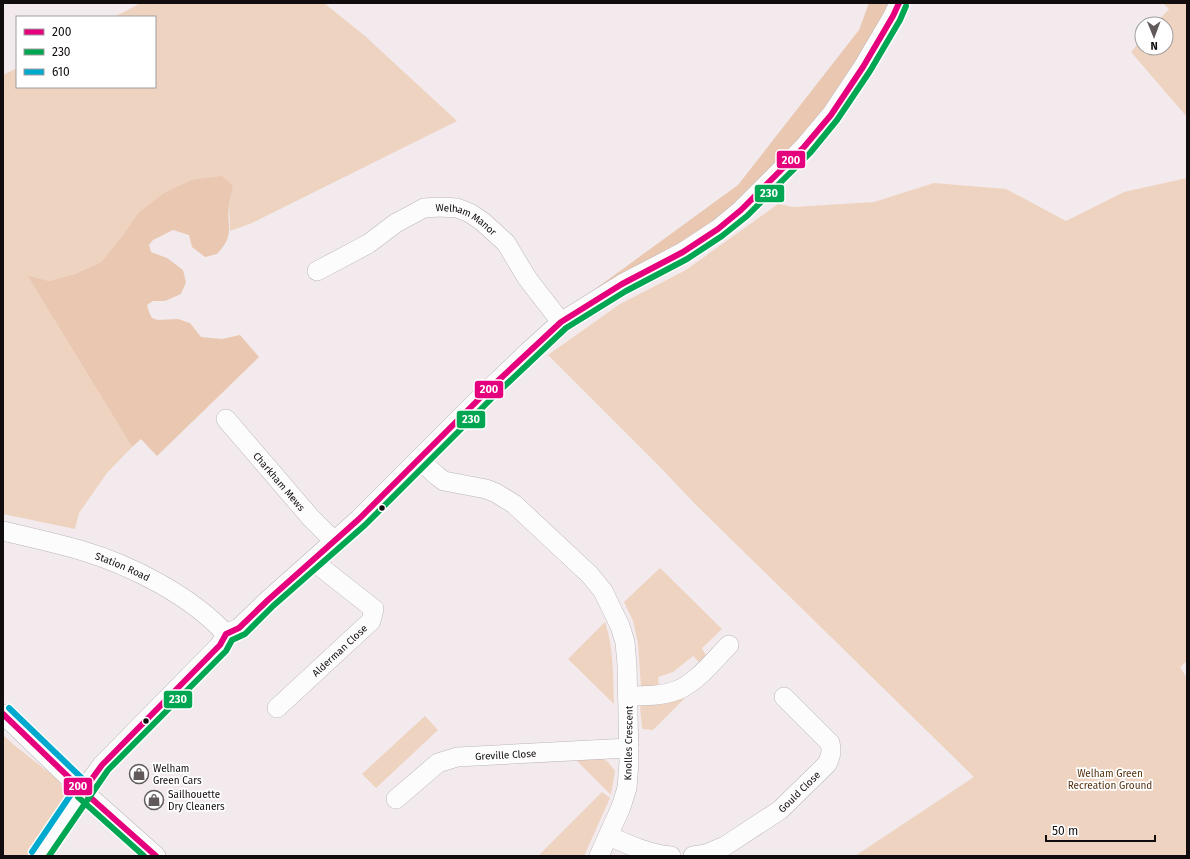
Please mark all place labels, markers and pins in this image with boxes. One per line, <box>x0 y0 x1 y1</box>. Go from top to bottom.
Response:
unlabelled marker <box>377 503 387 513</box>
unlabelled marker <box>141 716 151 726</box>
shop icon: Welham Green Cars <box>128 763 150 785</box>
place label: Welham Green Cars <box>153 763 202 787</box>
shop icon: Sailhouette Dry Cleaners <box>143 789 165 811</box>
place label: Sailhouette Dry Cleaners <box>168 789 225 813</box>

